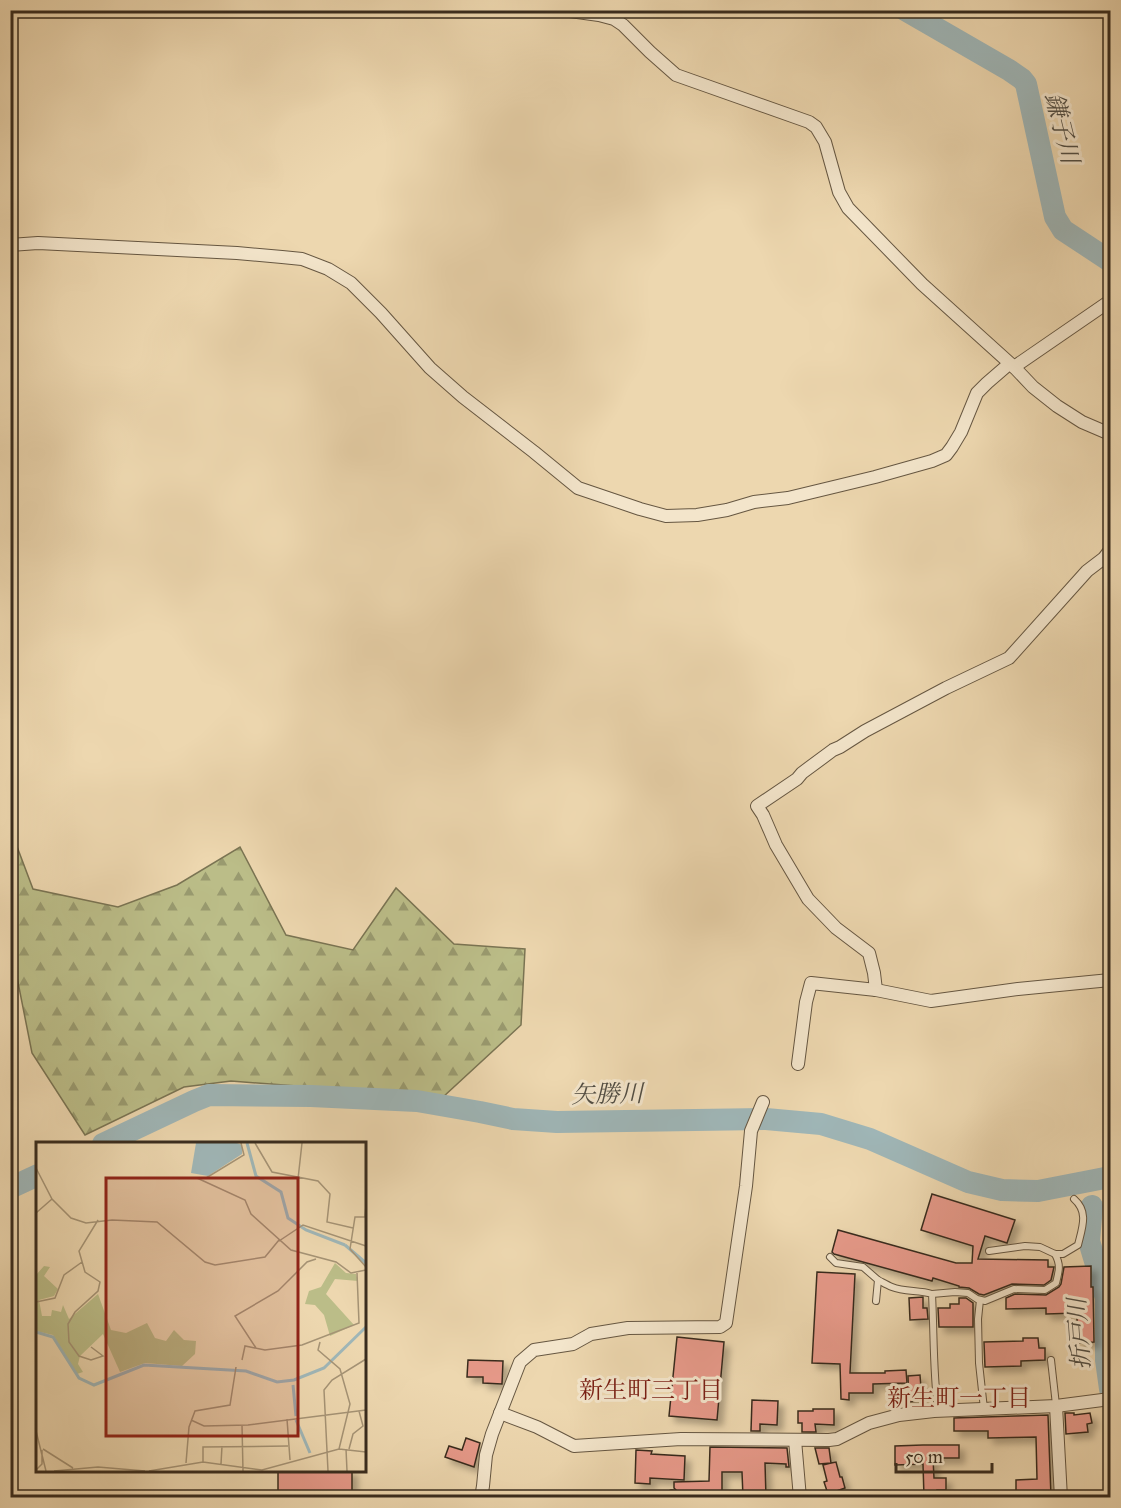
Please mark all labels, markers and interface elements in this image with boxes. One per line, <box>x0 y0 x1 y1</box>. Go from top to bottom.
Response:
water label: 鎌子川 <box>1039 89 1086 169</box>
water label: 矢勝川 <box>571 1078 646 1110</box>
inset map <box>36 1142 366 1472</box>
water label: 折戸川 <box>1061 1294 1096 1371</box>
district label: 新生町三丁目 <box>579 1375 723 1405</box>
district label: 新生町一丁目 <box>887 1383 1031 1413</box>
scale bar <box>896 1436 992 1474</box>
text: 50 m <box>905 1446 943 1468</box>

